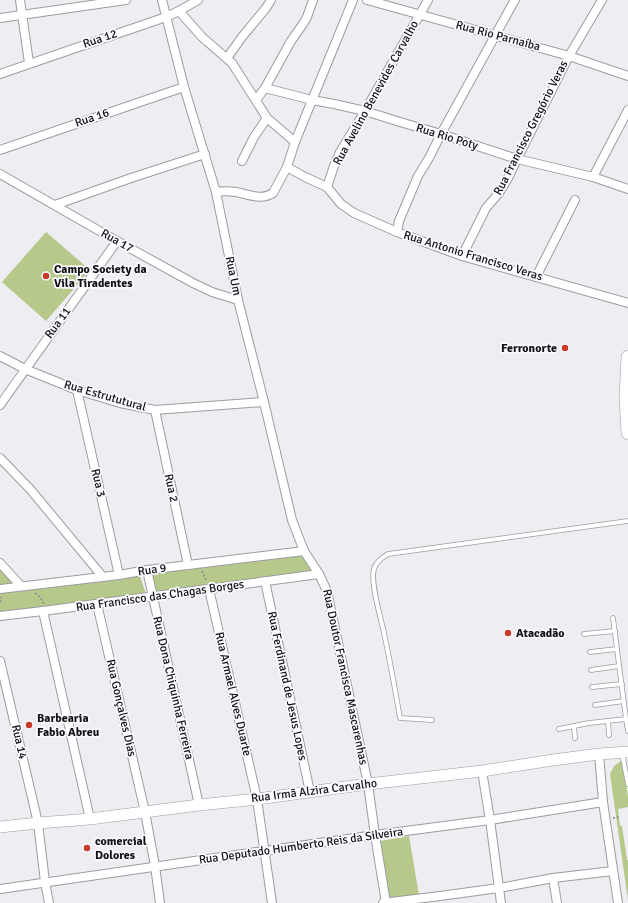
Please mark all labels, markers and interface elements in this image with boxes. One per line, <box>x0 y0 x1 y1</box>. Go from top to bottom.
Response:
street label: Rua Avelino Benevides Carvalho <box>330 18 422 168</box>
street label: Rua Rio Parnaíba <box>454 18 542 54</box>
street label: Rua 12 <box>81 26 119 52</box>
street label: Rua Francisco Gregório Veras <box>490 58 572 198</box>
street label: Rua 16 <box>73 105 111 131</box>
street label: Rua Rio Poty <box>414 120 480 154</box>
street label: Rua 17 <box>98 226 136 256</box>
street label: Rua Antonio Francisco Veras <box>402 228 544 284</box>
street label: Rua Um <box>222 255 244 297</box>
place label: Campo Society da Vila Tiradentes <box>54 262 147 291</box>
marker: Campo Society da Vila Tiradentes <box>41 271 51 281</box>
street label: Rua 11 <box>42 304 74 342</box>
place label: Ferronorte <box>501 341 557 356</box>
marker: Ferronorte <box>560 343 570 353</box>
street label: Rua Estrututural <box>62 377 148 415</box>
street label: Rua 3 <box>87 467 109 499</box>
street label: Rua 2 <box>161 472 181 504</box>
street label: Rua 9 <box>137 561 167 579</box>
street label: Rua Francisco das Chagas Borges <box>75 577 245 615</box>
street label: Rua Doutor Francisca Mascarenhas <box>319 588 371 766</box>
street label: Rua Ferdinand de Jesus Lopes <box>264 610 310 762</box>
street label: Rua Dona Chiquinha Ferreira <box>149 615 197 761</box>
place label: Atacadão <box>516 626 565 641</box>
marker: Atacadão <box>503 628 513 638</box>
street label: Rua Armael Alves Duarte <box>211 631 255 757</box>
street label: Rua Gonçalves Dias <box>103 658 139 758</box>
place label: Barbearia Fabio Abreu <box>37 711 100 740</box>
marker: Barbearia Fabio Abreu <box>24 720 34 730</box>
street label: Rua 14 <box>8 723 30 761</box>
street label: Rua Irmã Alzira Carvalho <box>250 776 378 806</box>
street label: Rua Deputado Humberto Reis da Silveira <box>198 824 404 868</box>
place label: comercial Dolores <box>95 834 147 863</box>
marker: comercial Dolores <box>82 843 92 853</box>

